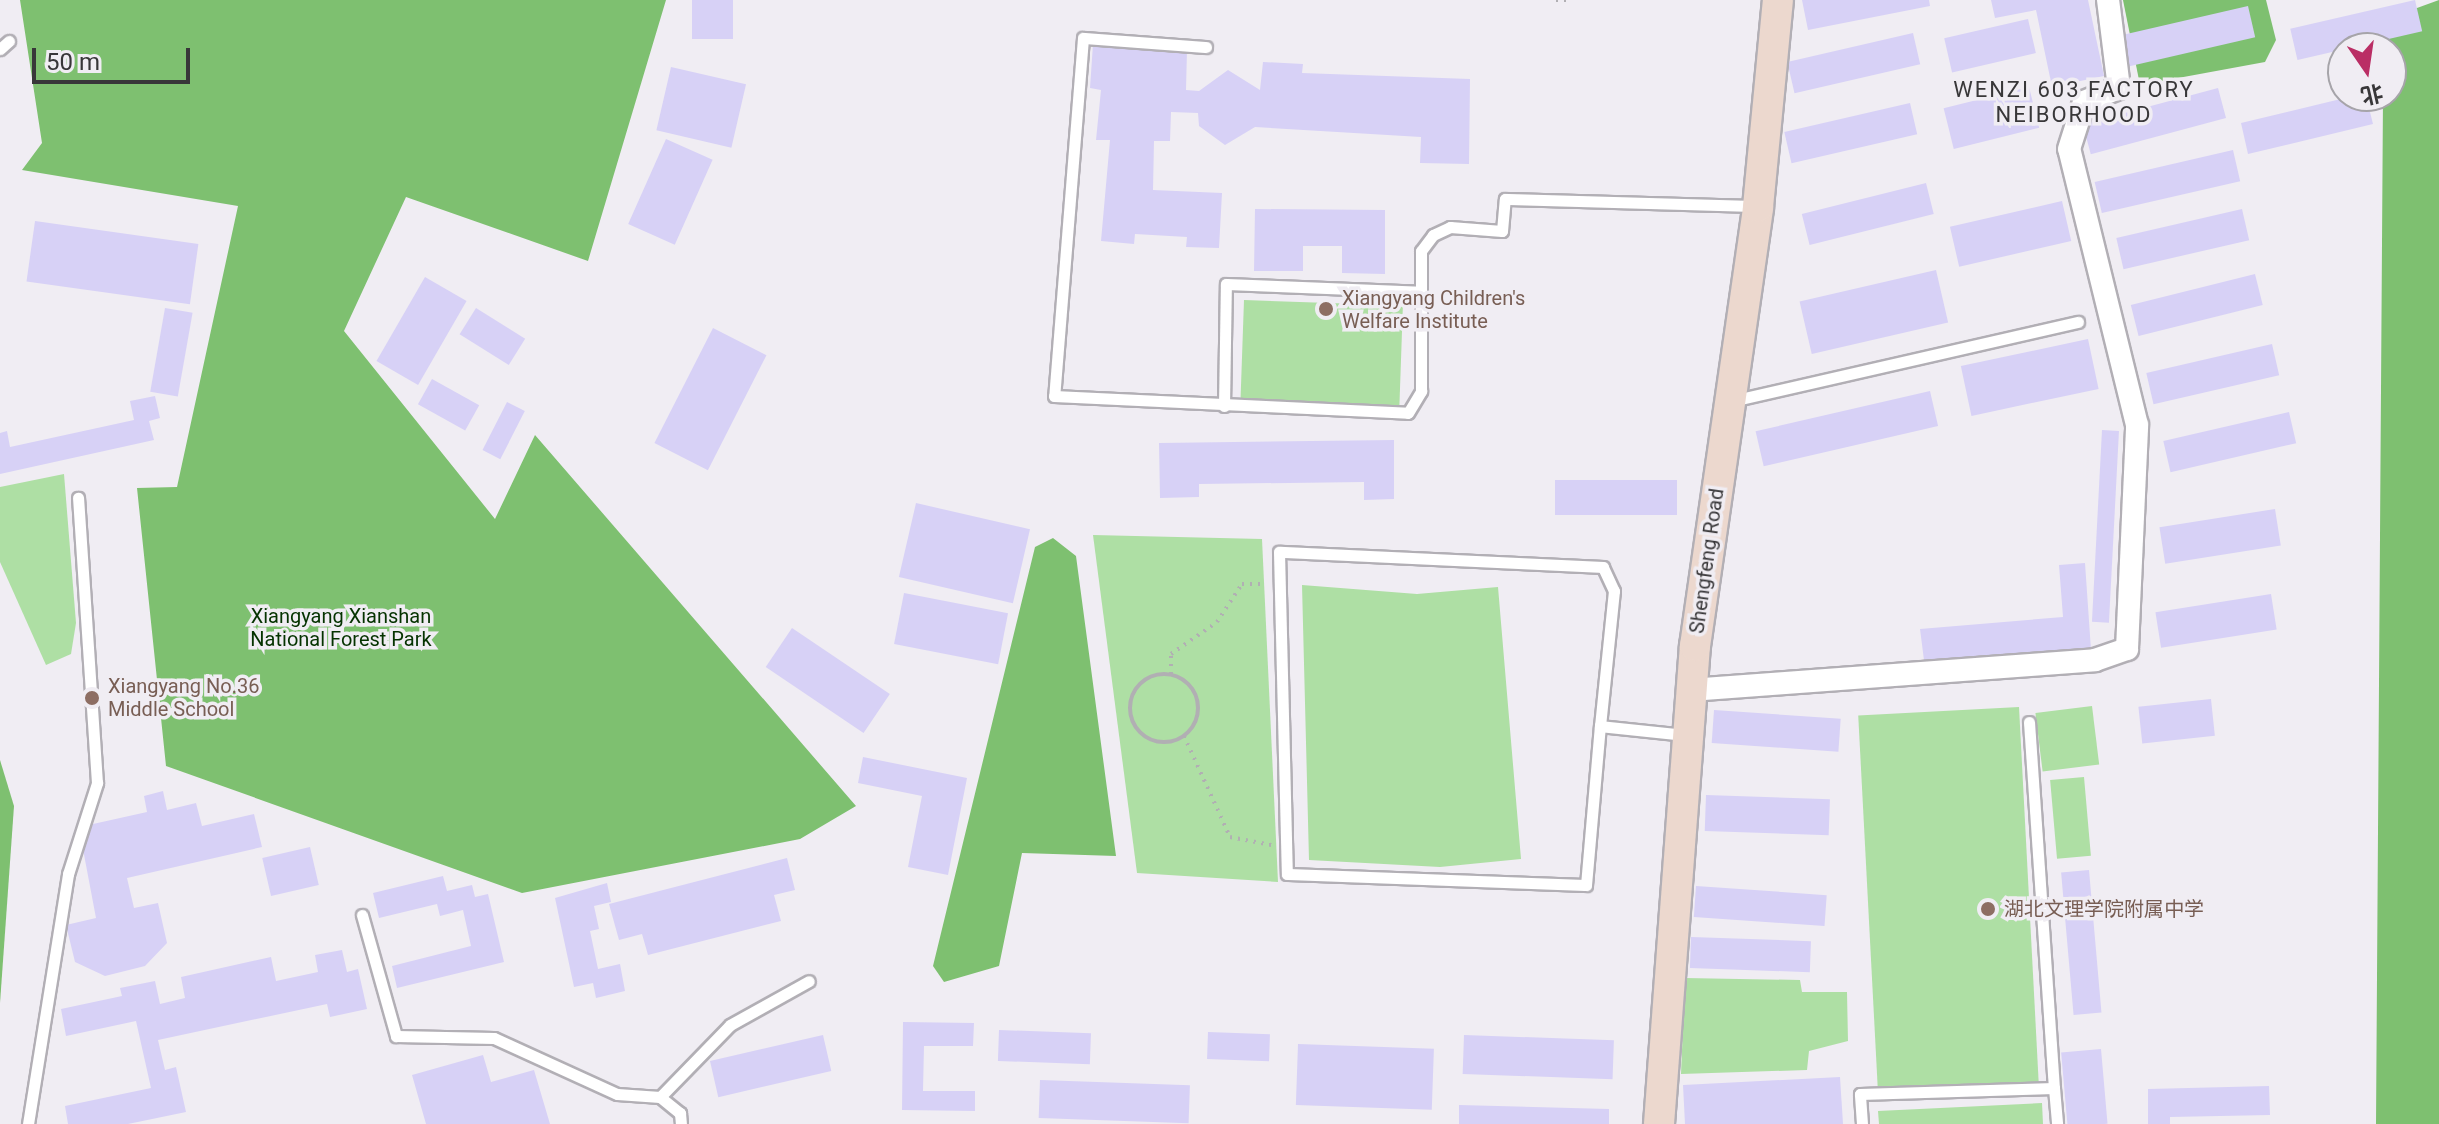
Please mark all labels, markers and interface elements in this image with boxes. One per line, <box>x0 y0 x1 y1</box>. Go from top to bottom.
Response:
scale bar <box>36 32 194 82</box>
north arrow <box>2327 32 2407 112</box>
text: 50 m <box>46 48 100 76</box>
district label: WENZI 603 FACTORY NEIBORHOOD <box>1953 76 2195 128</box>
text: 北 <box>2359 79 2386 109</box>
place label: Xiangyang Children's Welfare Institute <box>1342 286 1525 333</box>
marker: Xiangyang Children's Welfare Institute <box>1317 300 1335 318</box>
street label: Shengfeng Road <box>1685 487 1729 635</box>
park label: Xiangyang Xianshan National Forest Park <box>250 605 432 652</box>
place label: Xiangyang No.36 Middle School <box>108 674 259 721</box>
marker: Xiangyang No.36 Middle School <box>83 689 101 707</box>
place label: 湖北文理学院附属中学 <box>2004 897 2204 921</box>
marker: 湖北文理学院附属中学 <box>1979 900 1997 918</box>

